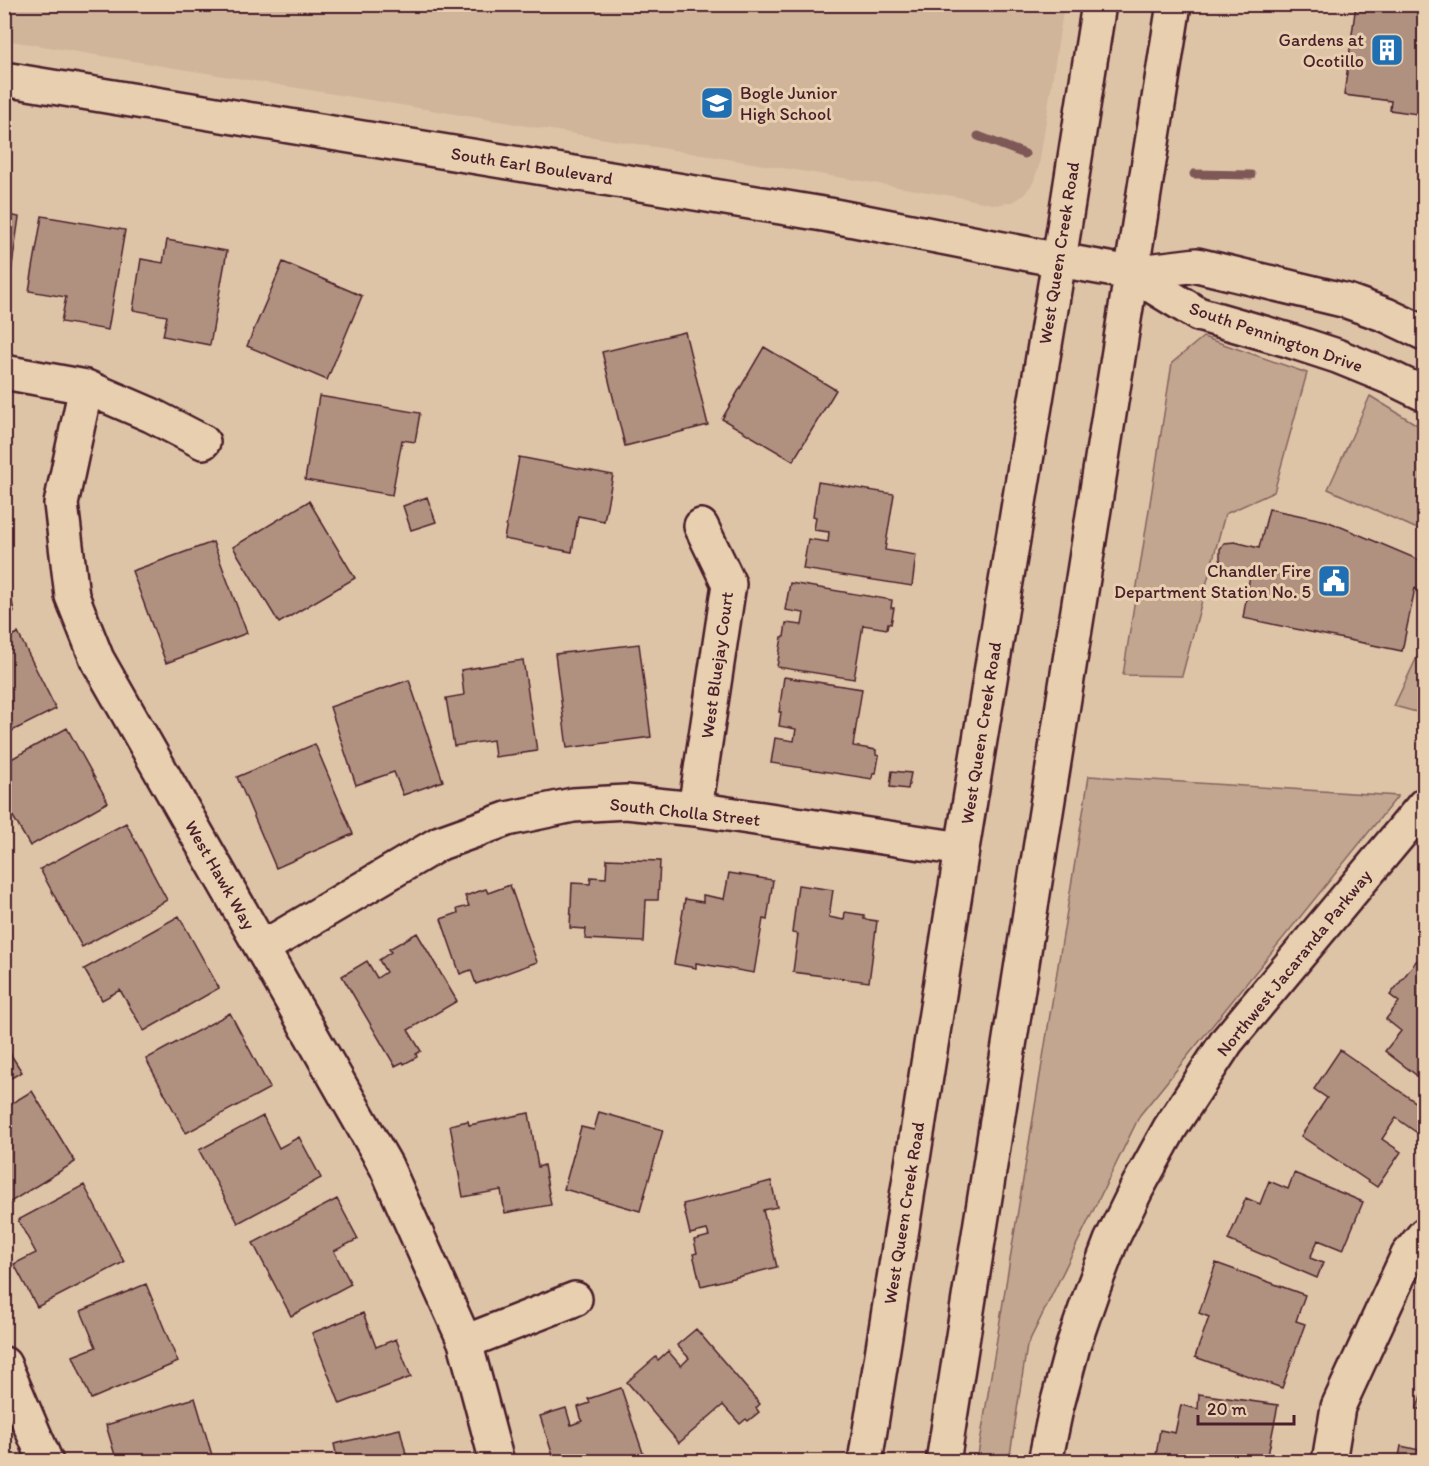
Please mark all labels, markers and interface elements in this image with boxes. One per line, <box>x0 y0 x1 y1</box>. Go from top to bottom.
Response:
place label: Gardens at Ocotillo <box>1279 29 1364 72</box>
building icon: Gardens at Ocotillo <box>1369 32 1405 68</box>
place label: Bogle Junior High School <box>740 82 838 125</box>
school or university icon: Bogle Junior High School <box>699 85 735 121</box>
street label: South Earl Boulevard <box>449 142 615 190</box>
street label: West Queen Creek Road <box>1034 160 1084 346</box>
street label: South Pennington Drive <box>1186 297 1366 377</box>
place label: Chandler Fire Department Station No. 5 <box>1114 560 1311 603</box>
public building icon: Chandler Fire Department Station No. 5 <box>1316 563 1352 599</box>
street label: West Bluejay Court <box>696 590 738 740</box>
street label: West Queen Creek Road <box>956 640 1006 826</box>
street label: South Cholla Street <box>609 793 762 831</box>
street label: West Hawk Way <box>180 817 260 934</box>
street label: Northwest Jacaranda Parkway <box>1212 865 1377 1061</box>
street label: West Queen Creek Road <box>879 1120 929 1306</box>
scale bar <box>1198 1388 1294 1426</box>
text: 20 m <box>1207 1398 1247 1420</box>

